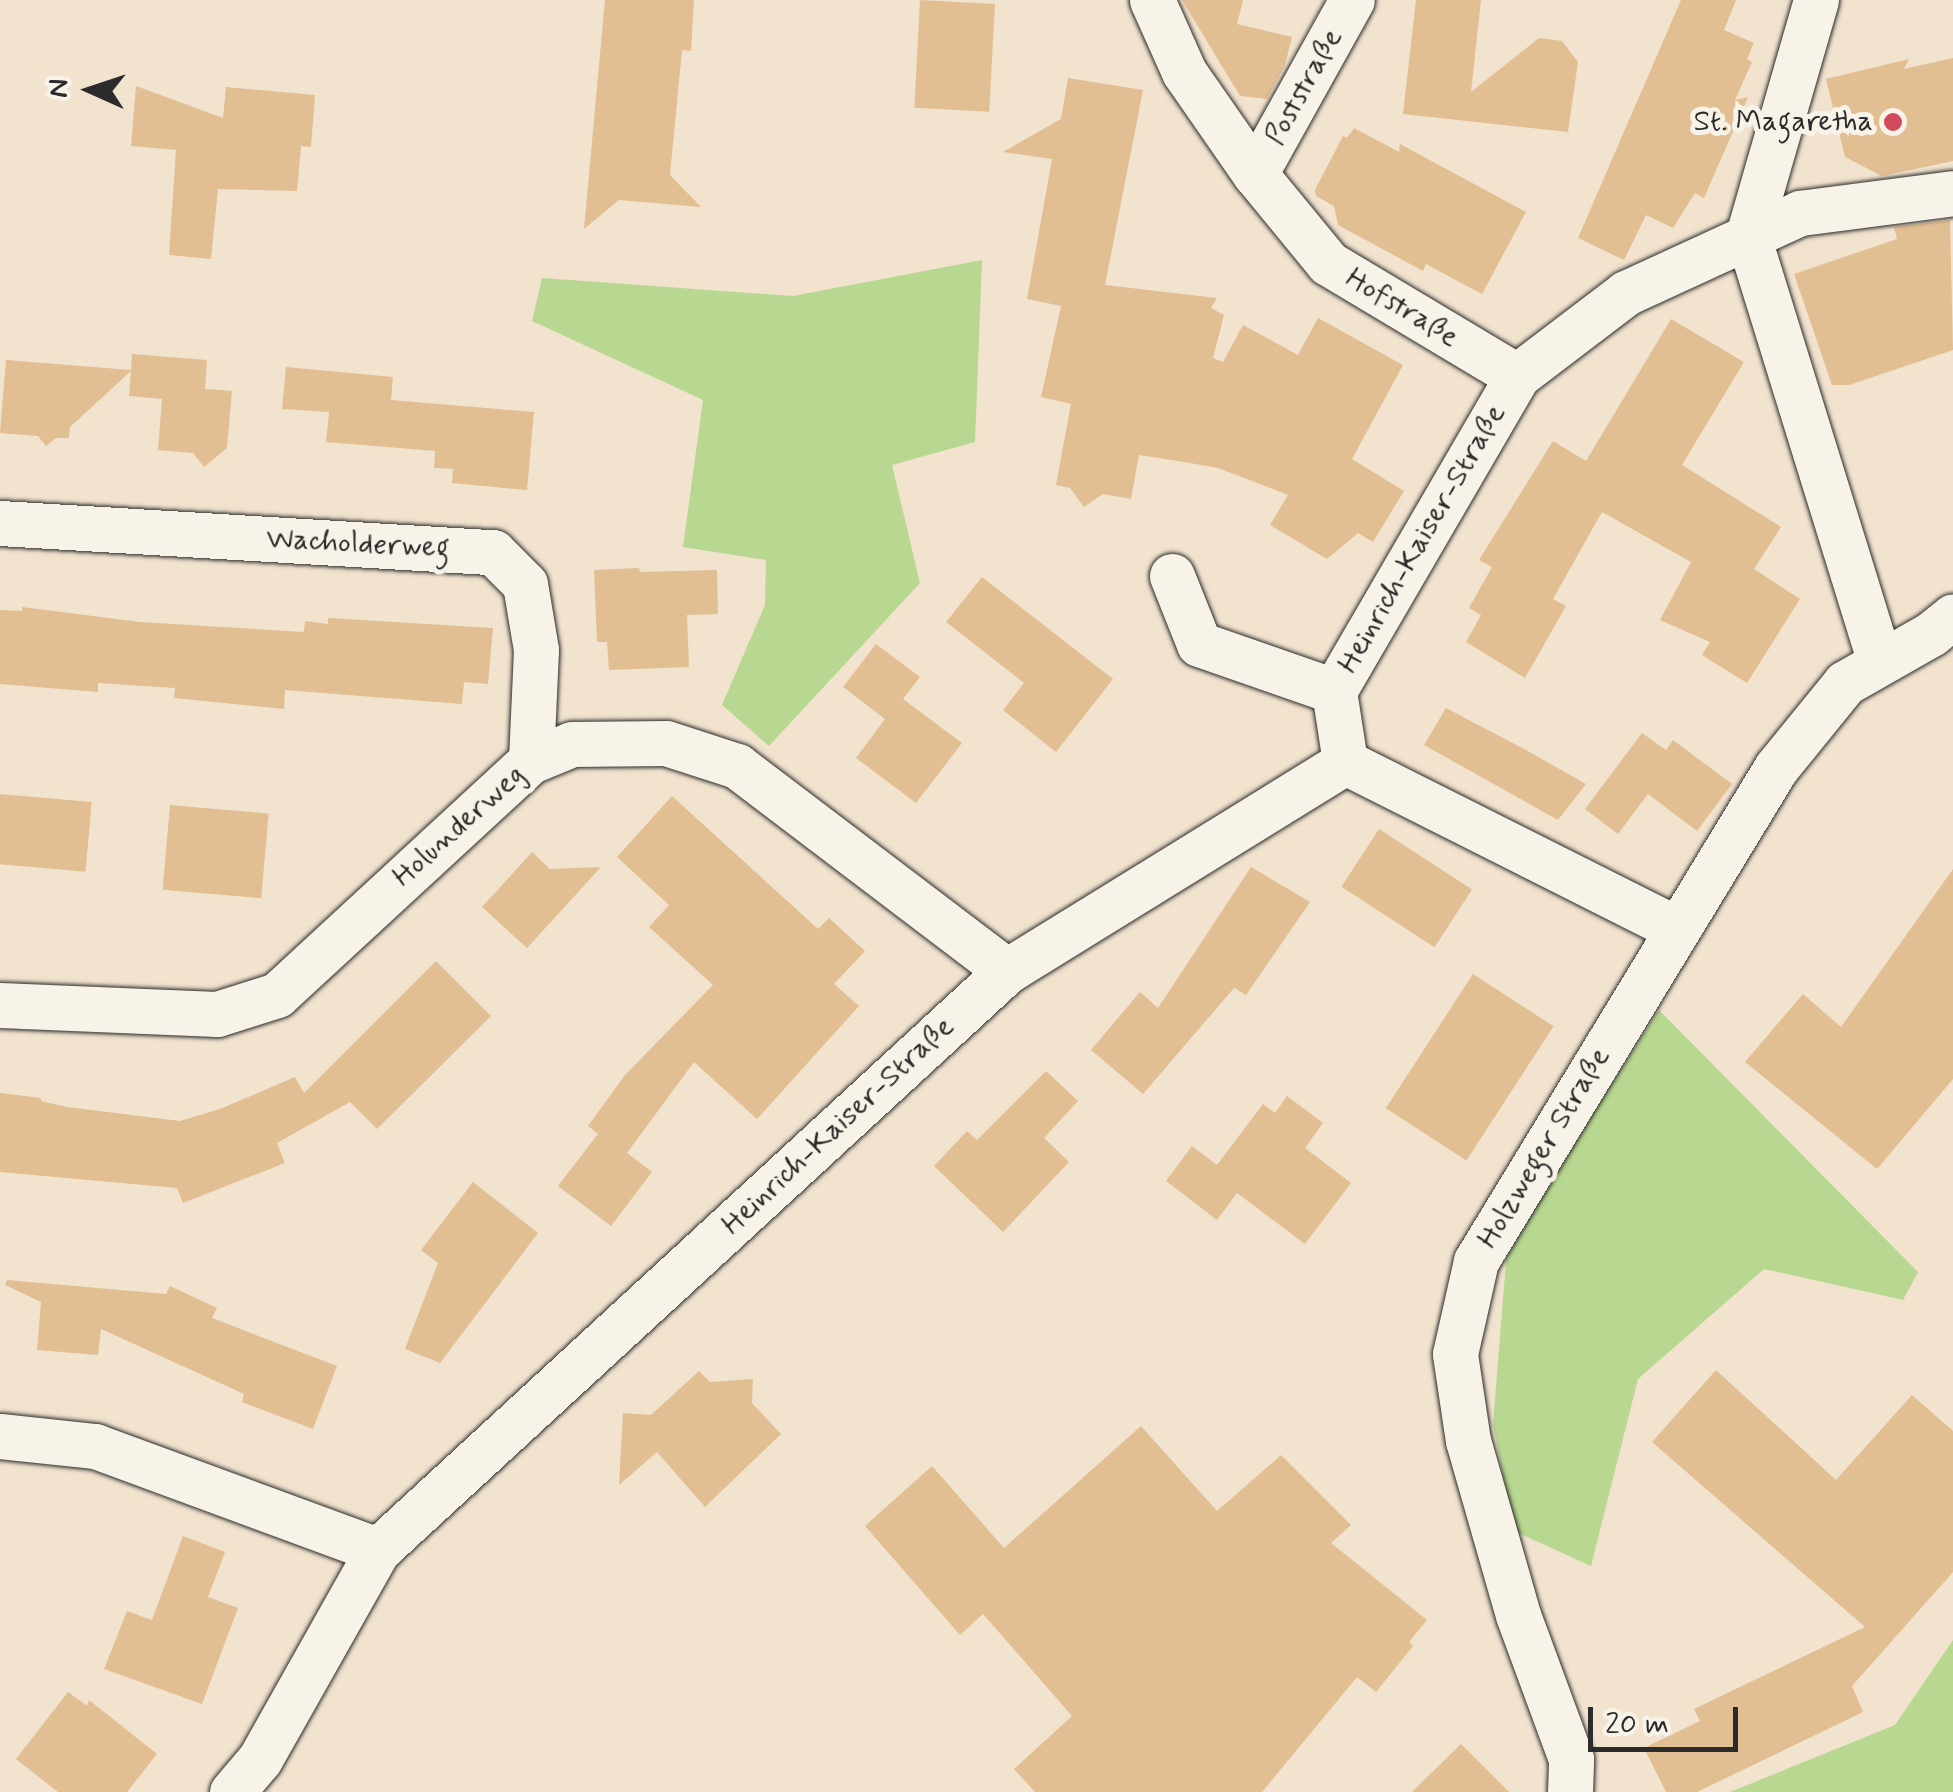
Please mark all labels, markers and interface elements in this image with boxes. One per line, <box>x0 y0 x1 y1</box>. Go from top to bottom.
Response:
street label: Poststraße <box>1257 22 1351 152</box>
north arrow <box>40 40 140 140</box>
text: N <box>41 78 79 99</box>
place label: St. Magaretha <box>1693 104 1873 140</box>
marker: St. Magaretha <box>1882 111 1904 133</box>
street label: Hofstraße <box>1339 260 1465 356</box>
street label: Heinrich-Kaiser-Straße <box>1330 398 1514 680</box>
street label: Wacholderweg <box>265 521 451 567</box>
street label: Holunderweg <box>385 757 533 895</box>
street label: Heinrich-Kaiser-Straße <box>714 1009 962 1243</box>
street label: Holzweger Straße <box>1470 1041 1618 1255</box>
scale bar <box>1593 1687 1743 1749</box>
text: 20 m <box>1605 1705 1669 1744</box>

